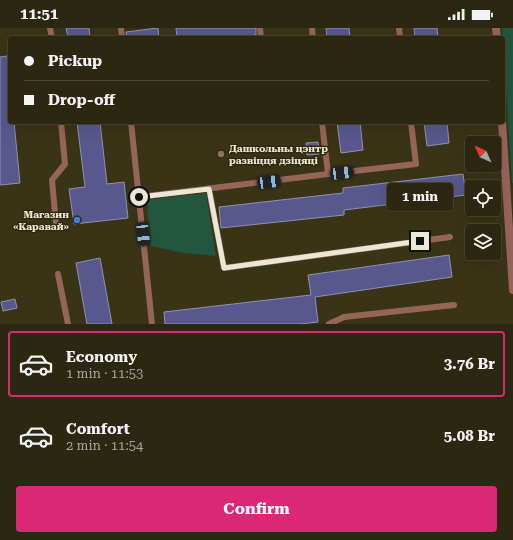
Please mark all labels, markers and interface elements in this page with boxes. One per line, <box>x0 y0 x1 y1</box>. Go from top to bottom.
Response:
text: 11:51 <box>20 5 58 23</box>
text: Pickup <box>48 52 102 70</box>
text: Drop-off <box>48 91 115 109</box>
north arrow <box>465 136 501 172</box>
map controls <box>465 136 501 260</box>
place label: Дашкольны цэнтр развіцця дзіцяці <box>229 143 328 166</box>
marker: Дашкольны цэнтр развіцця дзіцяці <box>216 149 226 159</box>
car <box>329 166 355 180</box>
car <box>256 175 282 189</box>
button: locate <box>465 180 501 216</box>
callout: 1 min <box>387 183 453 211</box>
route start <box>130 188 148 206</box>
text: 1 min <box>402 189 438 204</box>
place label: Магазин «Каравай» <box>13 209 70 232</box>
marker: Магазин «Каравай» <box>72 215 82 225</box>
car <box>136 221 150 247</box>
button: layers <box>465 224 501 260</box>
route end <box>411 232 429 250</box>
icon: car <box>18 346 54 382</box>
text: Economy <box>66 348 137 366</box>
text: 3.76 Br <box>444 355 495 373</box>
text: 1 min · 11:53 <box>66 366 143 381</box>
icon: car <box>18 418 54 454</box>
text: Comfort <box>66 420 130 438</box>
text: 5.08 Br <box>444 427 495 445</box>
text: 2 min · 11:54 <box>66 438 143 453</box>
button: Confirm <box>16 486 497 532</box>

